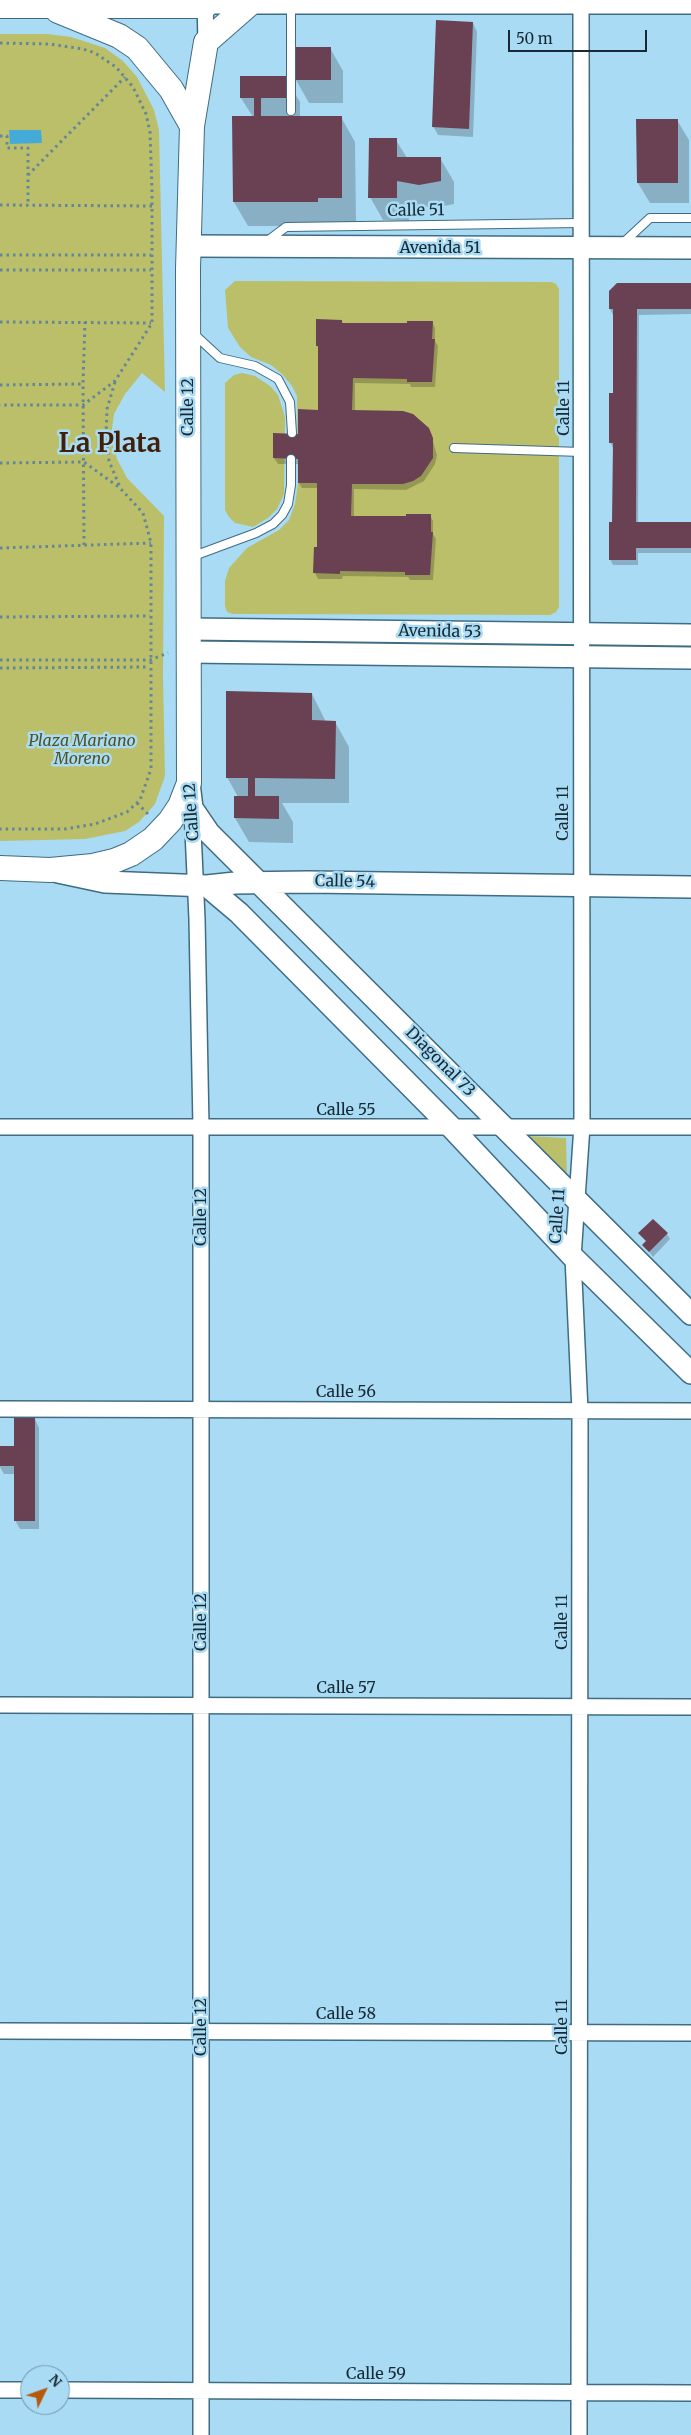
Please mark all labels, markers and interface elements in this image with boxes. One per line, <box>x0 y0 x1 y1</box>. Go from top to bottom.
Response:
scale bar <box>511 20 650 52</box>
text: 50 m <box>516 29 553 48</box>
street label: Calle 51 <box>387 201 445 221</box>
street label: Avenida 51 <box>399 238 481 258</box>
street label: Calle 12 <box>178 378 198 436</box>
street label: Calle 11 <box>554 380 574 436</box>
district label: La Plata <box>59 429 161 461</box>
street label: Avenida 53 <box>398 622 482 642</box>
park label: Plaza Mariano Moreno <box>28 731 136 769</box>
street label: Calle 12 <box>180 782 204 842</box>
street label: Calle 11 <box>553 785 573 841</box>
street label: Calle 54 <box>315 872 375 892</box>
street label: Diagonal 73 <box>401 1023 479 1101</box>
street label: Calle 55 <box>316 1100 376 1120</box>
street label: Calle 12 <box>191 1188 211 1246</box>
street label: Calle 11 <box>546 1188 570 1244</box>
street label: Calle 56 <box>316 1382 376 1402</box>
street label: Calle 12 <box>191 1593 211 1651</box>
street label: Calle 11 <box>552 1594 572 1650</box>
street label: Calle 57 <box>316 1678 376 1698</box>
street label: Calle 12 <box>191 1998 211 2056</box>
street label: Calle 11 <box>552 1999 572 2055</box>
street label: Calle 58 <box>316 2004 376 2024</box>
street label: Calle 59 <box>346 2364 406 2384</box>
north arrow <box>20 2365 70 2415</box>
text: N <box>45 2370 66 2391</box>

